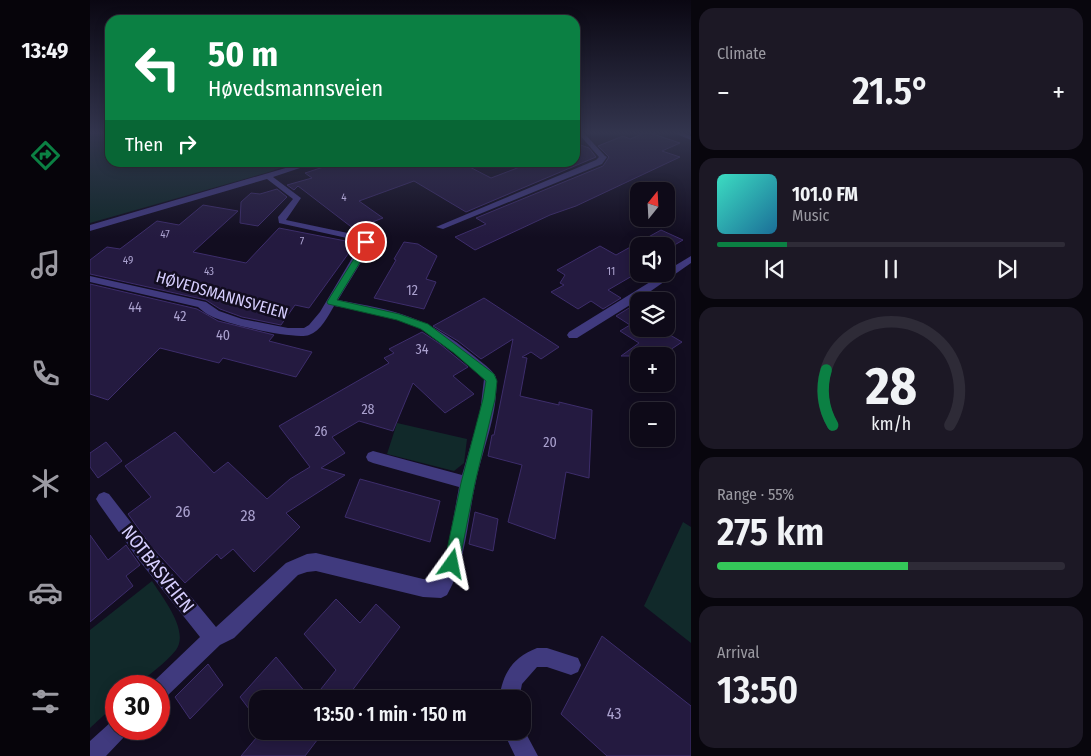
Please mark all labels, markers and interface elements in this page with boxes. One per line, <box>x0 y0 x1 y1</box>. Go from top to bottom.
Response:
text: 50 m <box>208 33 278 75</box>
icon: left <box>125 35 190 100</box>
text: 13:49 <box>22 37 68 64</box>
text: Climate <box>717 44 766 63</box>
text: 21.5° <box>852 68 930 114</box>
text: Høvedsmannsveien <box>208 75 383 102</box>
text: − <box>717 76 730 109</box>
text: + <box>1052 76 1065 109</box>
icon: right <box>173 130 201 158</box>
text: Then <box>125 133 163 156</box>
icon: directions <box>28 138 63 173</box>
north arrow <box>630 182 675 228</box>
map controls <box>630 182 675 447</box>
text: 101.0 FM <box>792 183 858 206</box>
house number: 4 <box>341 191 347 204</box>
text: Music <box>792 206 829 225</box>
pin <box>345 221 387 263</box>
house number: 47 <box>160 228 170 241</box>
icon: arrive <box>352 228 380 256</box>
house number: 7 <box>300 235 305 248</box>
button: sound <box>630 237 675 282</box>
icon: music <box>28 247 63 282</box>
house number: 49 <box>123 254 133 267</box>
icon: previous <box>761 255 789 283</box>
icon: pause <box>877 255 905 283</box>
icon: next <box>993 255 1021 283</box>
house number: 43 <box>204 265 214 278</box>
house number: 11 <box>607 265 615 278</box>
street label: HØVEDSMANNSVEIEN <box>154 267 290 323</box>
house number: 12 <box>406 282 418 299</box>
button: layers <box>630 292 675 337</box>
house number: 44 <box>128 299 142 316</box>
house number: 42 <box>174 308 186 325</box>
house number: 40 <box>216 327 230 344</box>
house number: 34 <box>415 341 429 358</box>
button: + <box>630 347 675 392</box>
text: 28 <box>864 355 917 418</box>
icon: phone <box>28 356 63 391</box>
house number: 28 <box>361 401 375 418</box>
button: − <box>630 402 675 447</box>
text: km/h <box>871 413 911 435</box>
house number: 26 <box>314 423 328 440</box>
house number: 20 <box>543 434 557 451</box>
icon: climate <box>28 466 63 501</box>
text: Range · 55% <box>717 485 794 504</box>
house number: 26 <box>176 502 191 521</box>
house number: 28 <box>240 506 256 525</box>
text: 275 km <box>717 509 824 555</box>
street label: NOTBASVEIEN <box>117 521 199 617</box>
position arrow <box>425 537 477 589</box>
icon: car <box>28 575 63 610</box>
text: Arrival <box>717 643 759 662</box>
text: 13:50 <box>717 667 798 713</box>
speed limit sign: 30 <box>105 675 170 740</box>
icon: filters <box>28 684 63 719</box>
text: 13:50 · 1 min · 150 m <box>314 703 466 726</box>
house number: 43 <box>607 704 621 723</box>

